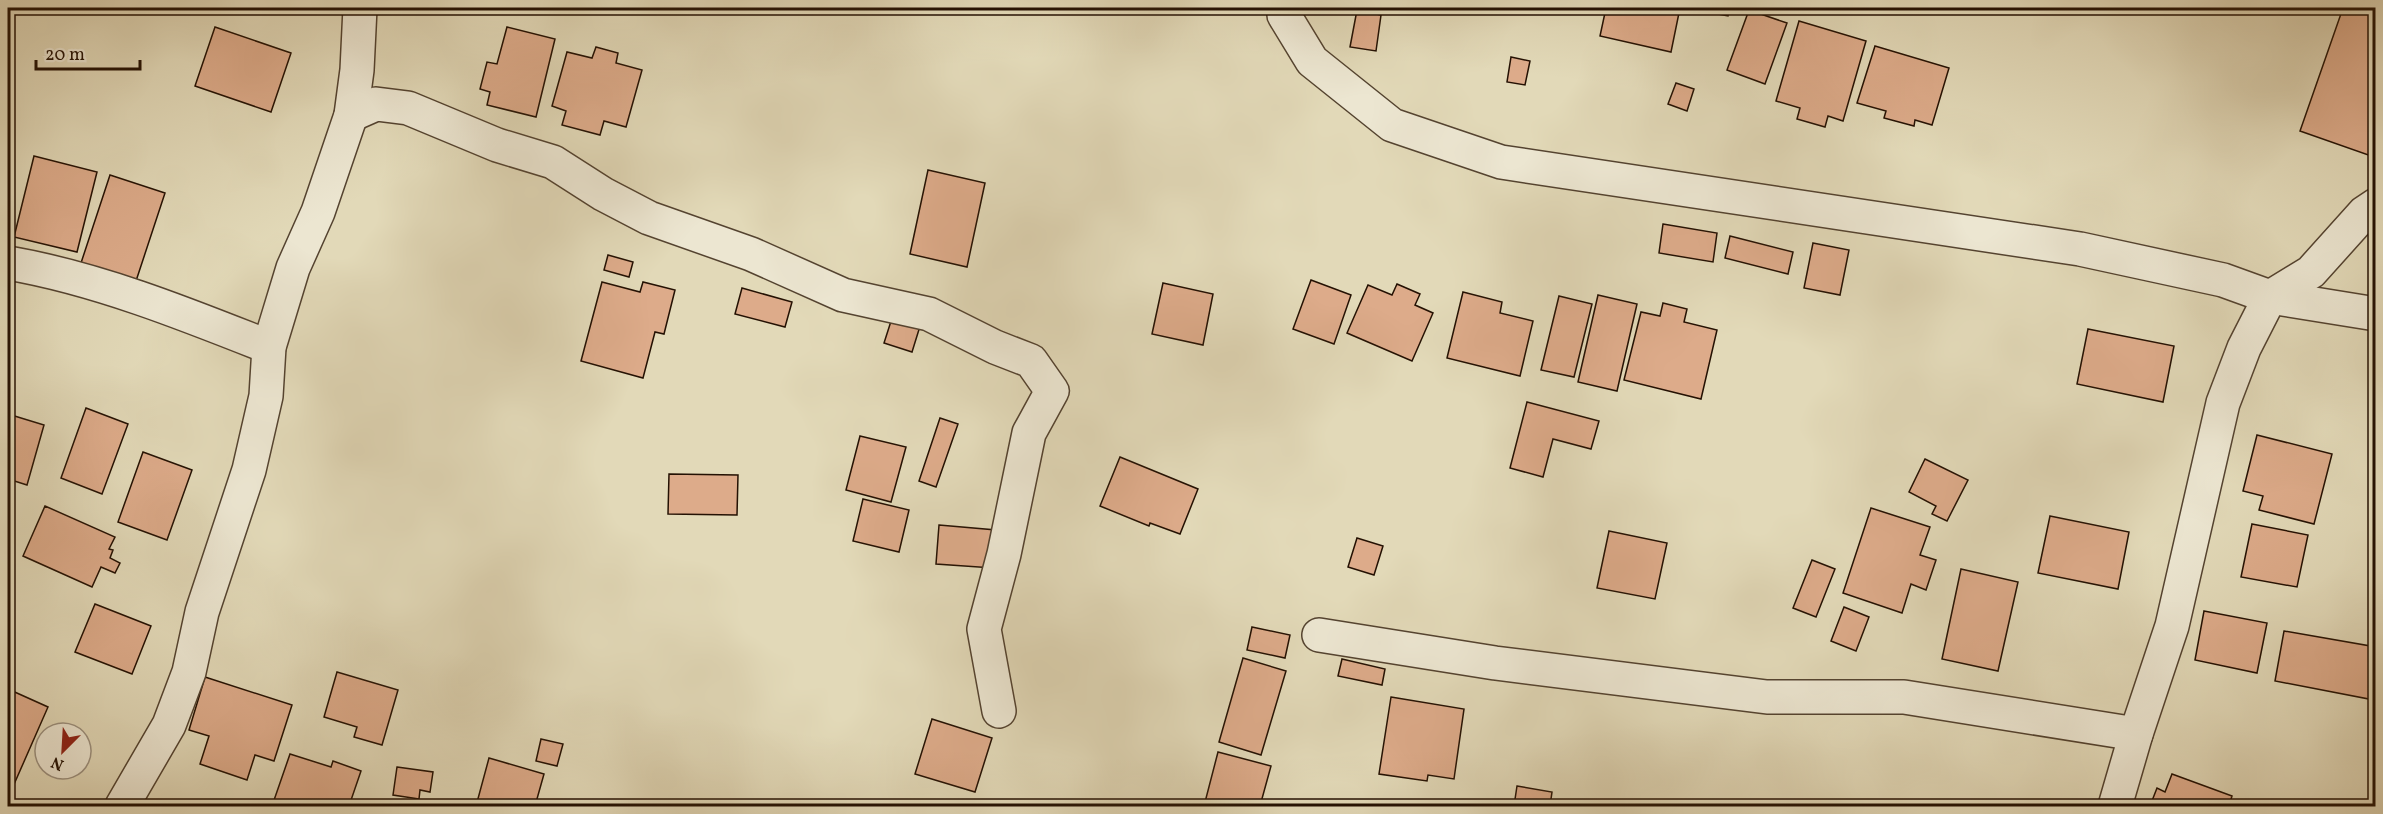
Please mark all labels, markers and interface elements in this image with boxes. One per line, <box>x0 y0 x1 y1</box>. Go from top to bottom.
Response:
scale bar <box>36 33 140 71</box>
text: 20 m <box>45 43 85 68</box>
north arrow <box>33 721 93 781</box>
text: N <box>48 750 67 775</box>

